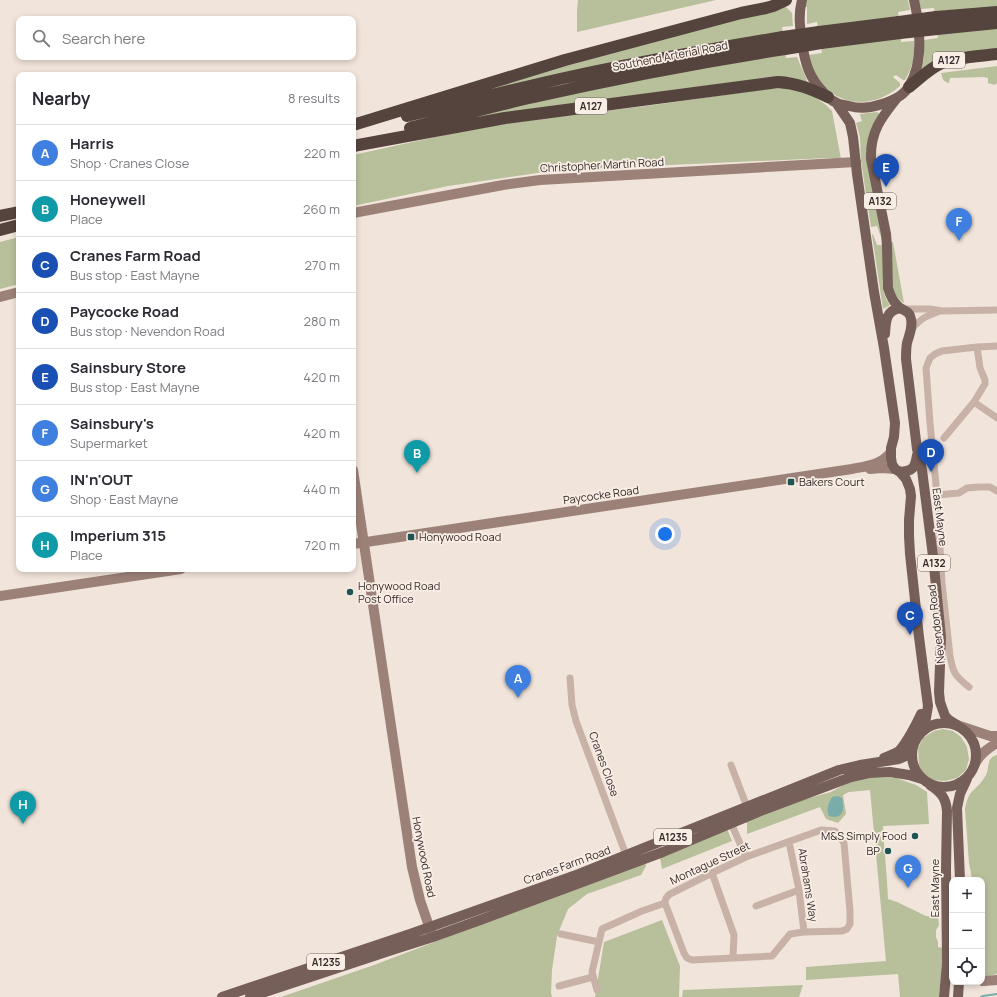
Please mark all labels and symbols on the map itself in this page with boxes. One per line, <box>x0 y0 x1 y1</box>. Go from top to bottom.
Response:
street label: Southend Arterial Road <box>611 37 729 74</box>
road number: A127 <box>933 52 965 68</box>
road number: A127 <box>575 98 607 114</box>
street label: Christopher Martin Road <box>540 154 664 175</box>
pin: E <box>873 154 899 187</box>
road number: A132 <box>864 193 896 209</box>
pin: F <box>946 208 972 241</box>
pin: D <box>918 439 944 472</box>
pin: B <box>404 440 430 473</box>
place label: Bakers Court <box>799 474 865 489</box>
marker: Bakers Court <box>786 477 796 487</box>
street label: Paycocke Road <box>562 482 640 507</box>
street label: East Mayne <box>929 487 952 547</box>
your location <box>655 524 675 544</box>
place label: Honywood Road <box>419 529 501 544</box>
marker: Honywood Road <box>406 532 416 542</box>
road number: A132 <box>918 555 950 571</box>
place label: Honywood Road Post Office <box>358 578 440 606</box>
street label: Nevendon Road <box>923 584 948 665</box>
marker: Honywood Road Post Office <box>345 587 355 597</box>
pin: C <box>897 602 923 635</box>
pin: A <box>505 665 531 698</box>
street label: Cranes Close <box>586 729 623 799</box>
pin: H <box>10 791 36 824</box>
street label: Honywood Road <box>409 815 440 899</box>
place label: M&S Simply Food <box>821 828 907 843</box>
road number: A1235 <box>654 829 692 845</box>
marker: M&S Simply Food <box>910 831 920 841</box>
street label: Montague Street <box>667 837 752 888</box>
street label: Cranes Farm Road <box>521 842 612 887</box>
place label: BP <box>867 843 880 858</box>
marker: BP <box>883 846 893 856</box>
street label: Abrahams Way <box>795 847 822 923</box>
pin: G <box>895 855 921 888</box>
street label: East Mayne <box>927 858 942 917</box>
road number: A1235 <box>307 954 345 970</box>

